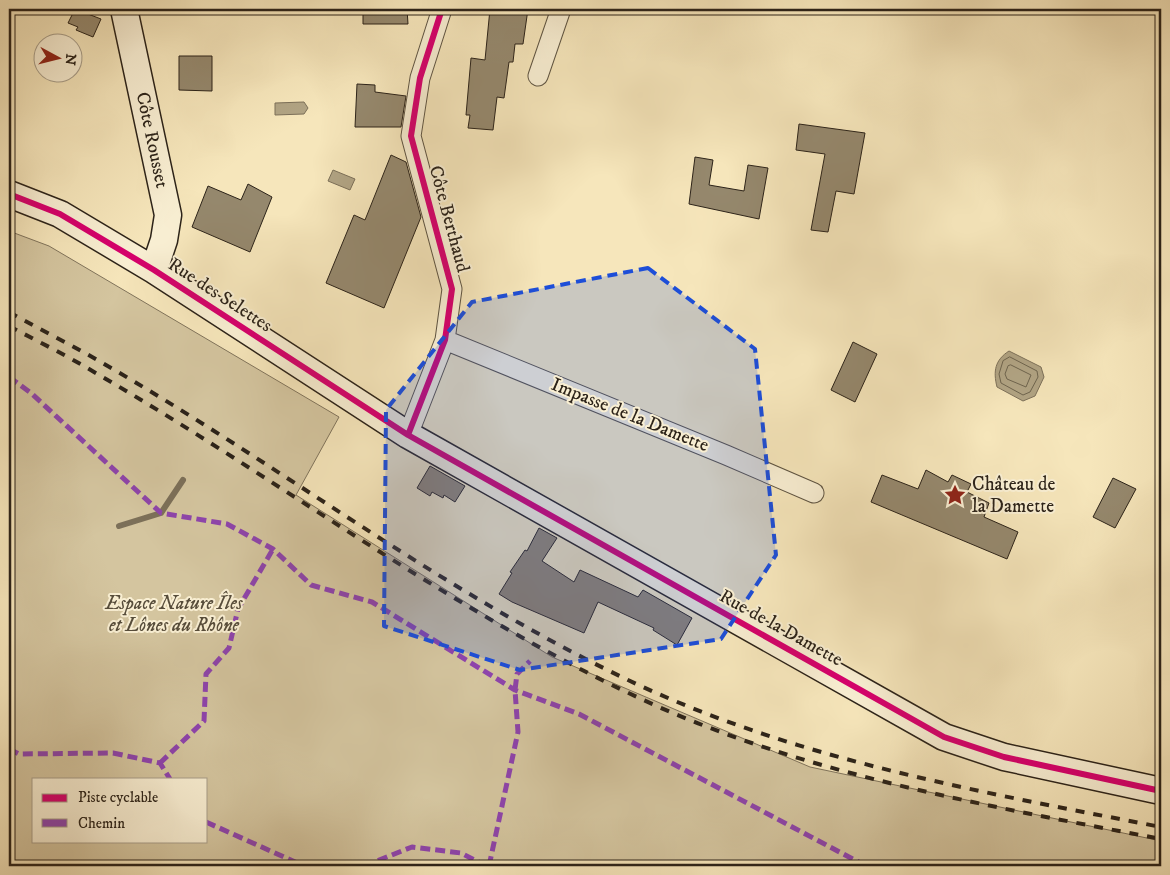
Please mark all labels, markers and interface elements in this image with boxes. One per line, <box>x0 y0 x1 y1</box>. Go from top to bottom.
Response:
north arrow <box>32 32 82 82</box>
text: N <box>60 53 80 67</box>
street label: Côte Rousset <box>131 90 173 190</box>
street label: Côte Berthaud <box>424 163 474 275</box>
street label: Rue des Selettes <box>164 253 276 337</box>
street label: Impasse de la Damette <box>548 373 712 457</box>
place label: Château de la Damette <box>972 473 1055 518</box>
place icon: Château de la Damette <box>942 482 968 508</box>
street label: Rue de la Damette <box>715 585 847 671</box>
park label: Espace Nature Îles et Lônes du Rhône <box>104 590 244 637</box>
legend <box>32 778 208 842</box>
text: Piste cyclable <box>78 788 158 807</box>
text: Chemin <box>78 814 125 833</box>

